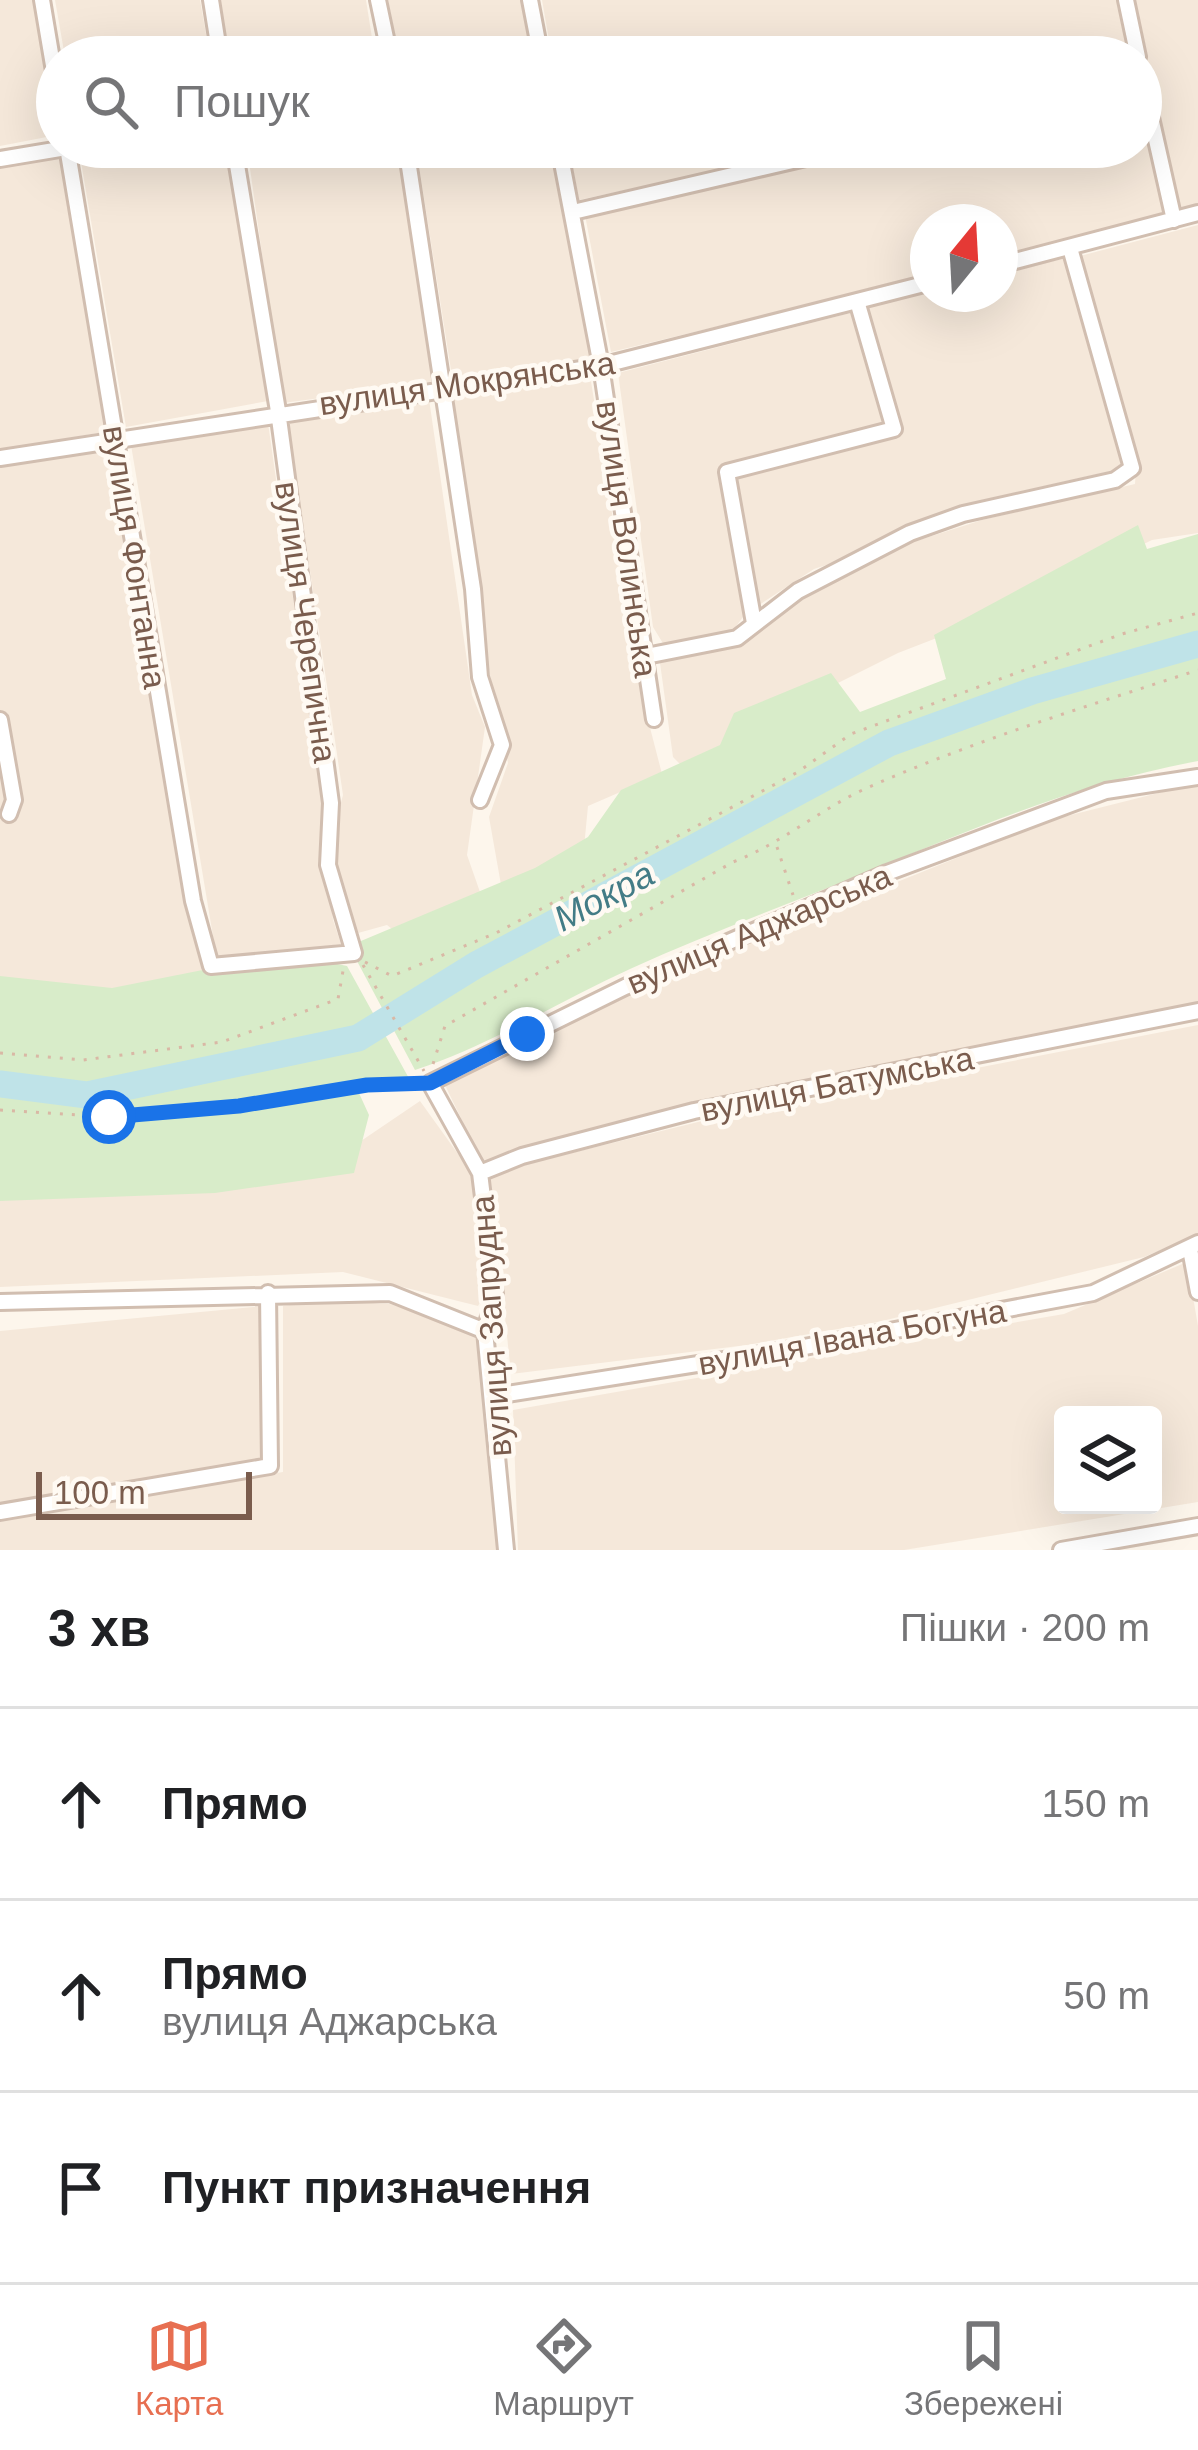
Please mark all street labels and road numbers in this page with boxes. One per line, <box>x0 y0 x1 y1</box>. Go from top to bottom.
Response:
street label: вулиця Мокрянська <box>317 344 618 422</box>
street label: вулиця Волинська <box>589 398 665 680</box>
street label: вулиця Фонтанна <box>96 423 174 692</box>
street label: вулиця Черепична <box>268 479 344 766</box>
street label: вулиця Аджарська <box>621 856 897 1001</box>
street label: вулиця Батумська <box>698 1039 977 1129</box>
street label: вулиця Запрудна <box>463 1194 519 1458</box>
street label: вулиця Івана Богуна <box>695 1292 1009 1382</box>

